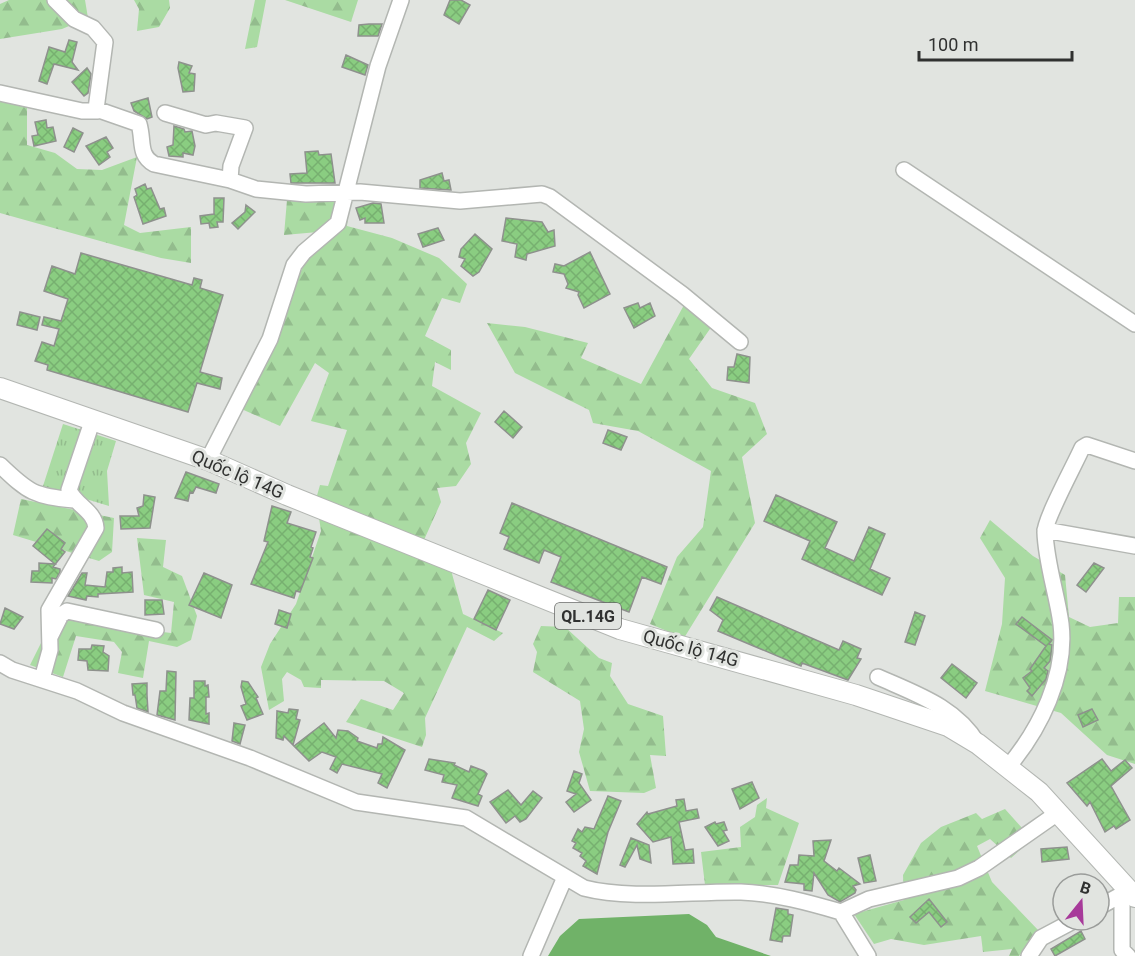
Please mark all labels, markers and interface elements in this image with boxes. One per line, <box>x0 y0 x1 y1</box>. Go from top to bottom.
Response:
scale bar <box>919 24 1072 62</box>
text: 100 m <box>928 34 979 55</box>
street label: Quốc lộ 14G <box>189 445 287 503</box>
road number: QL.14G <box>555 603 621 629</box>
street label: Quốc lộ 14G <box>641 625 741 671</box>
north arrow <box>1051 872 1111 932</box>
text: B <box>1078 878 1093 899</box>

